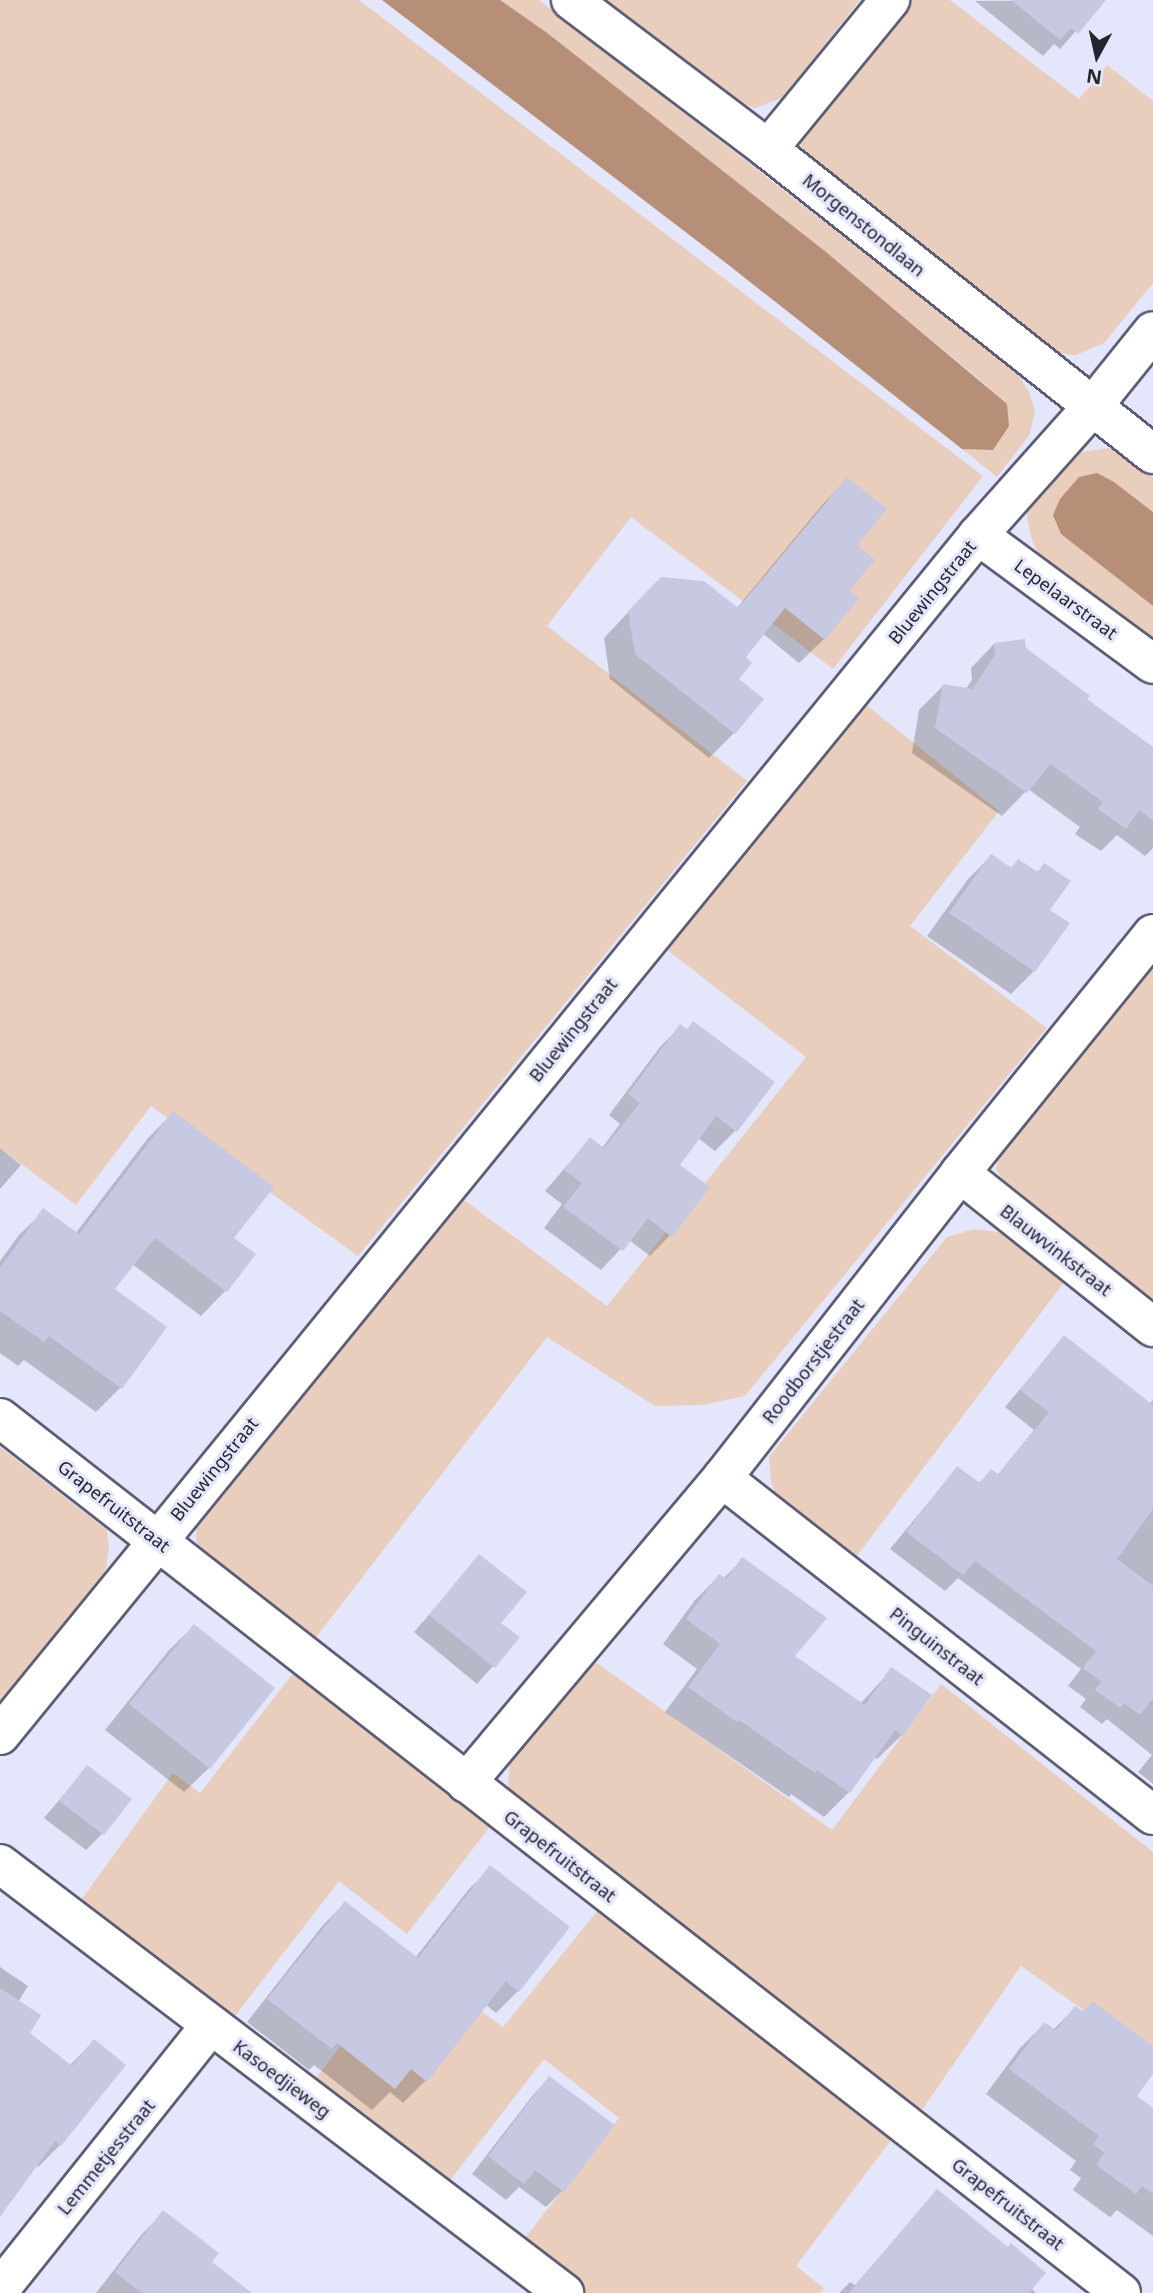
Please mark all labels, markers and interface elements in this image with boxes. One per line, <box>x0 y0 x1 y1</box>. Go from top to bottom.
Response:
north arrow <box>1062 21 1132 91</box>
text: N <box>1085 63 1104 91</box>
street label: Morgenstondlaan <box>799 169 929 281</box>
street label: Bluewingstraat <box>884 536 980 648</box>
street label: Lepelaarstraat <box>1010 554 1122 644</box>
street label: Bluewingstraat <box>525 974 621 1086</box>
street label: Blauwvinkstraat <box>996 1200 1116 1300</box>
street label: Roodborstjestraat <box>758 1294 868 1428</box>
street label: Bluewingstraat <box>166 1413 262 1525</box>
street label: Grapefruitstraat <box>54 1456 174 1556</box>
street label: Pinguinstraat <box>886 1603 988 1689</box>
street label: Grapefruitstraat <box>500 1806 620 1906</box>
street label: Kasoedjieweg <box>229 2035 335 2123</box>
street label: Lemmetjesstraat <box>53 2095 159 2219</box>
street label: Grapefruitstraat <box>948 2154 1068 2254</box>

